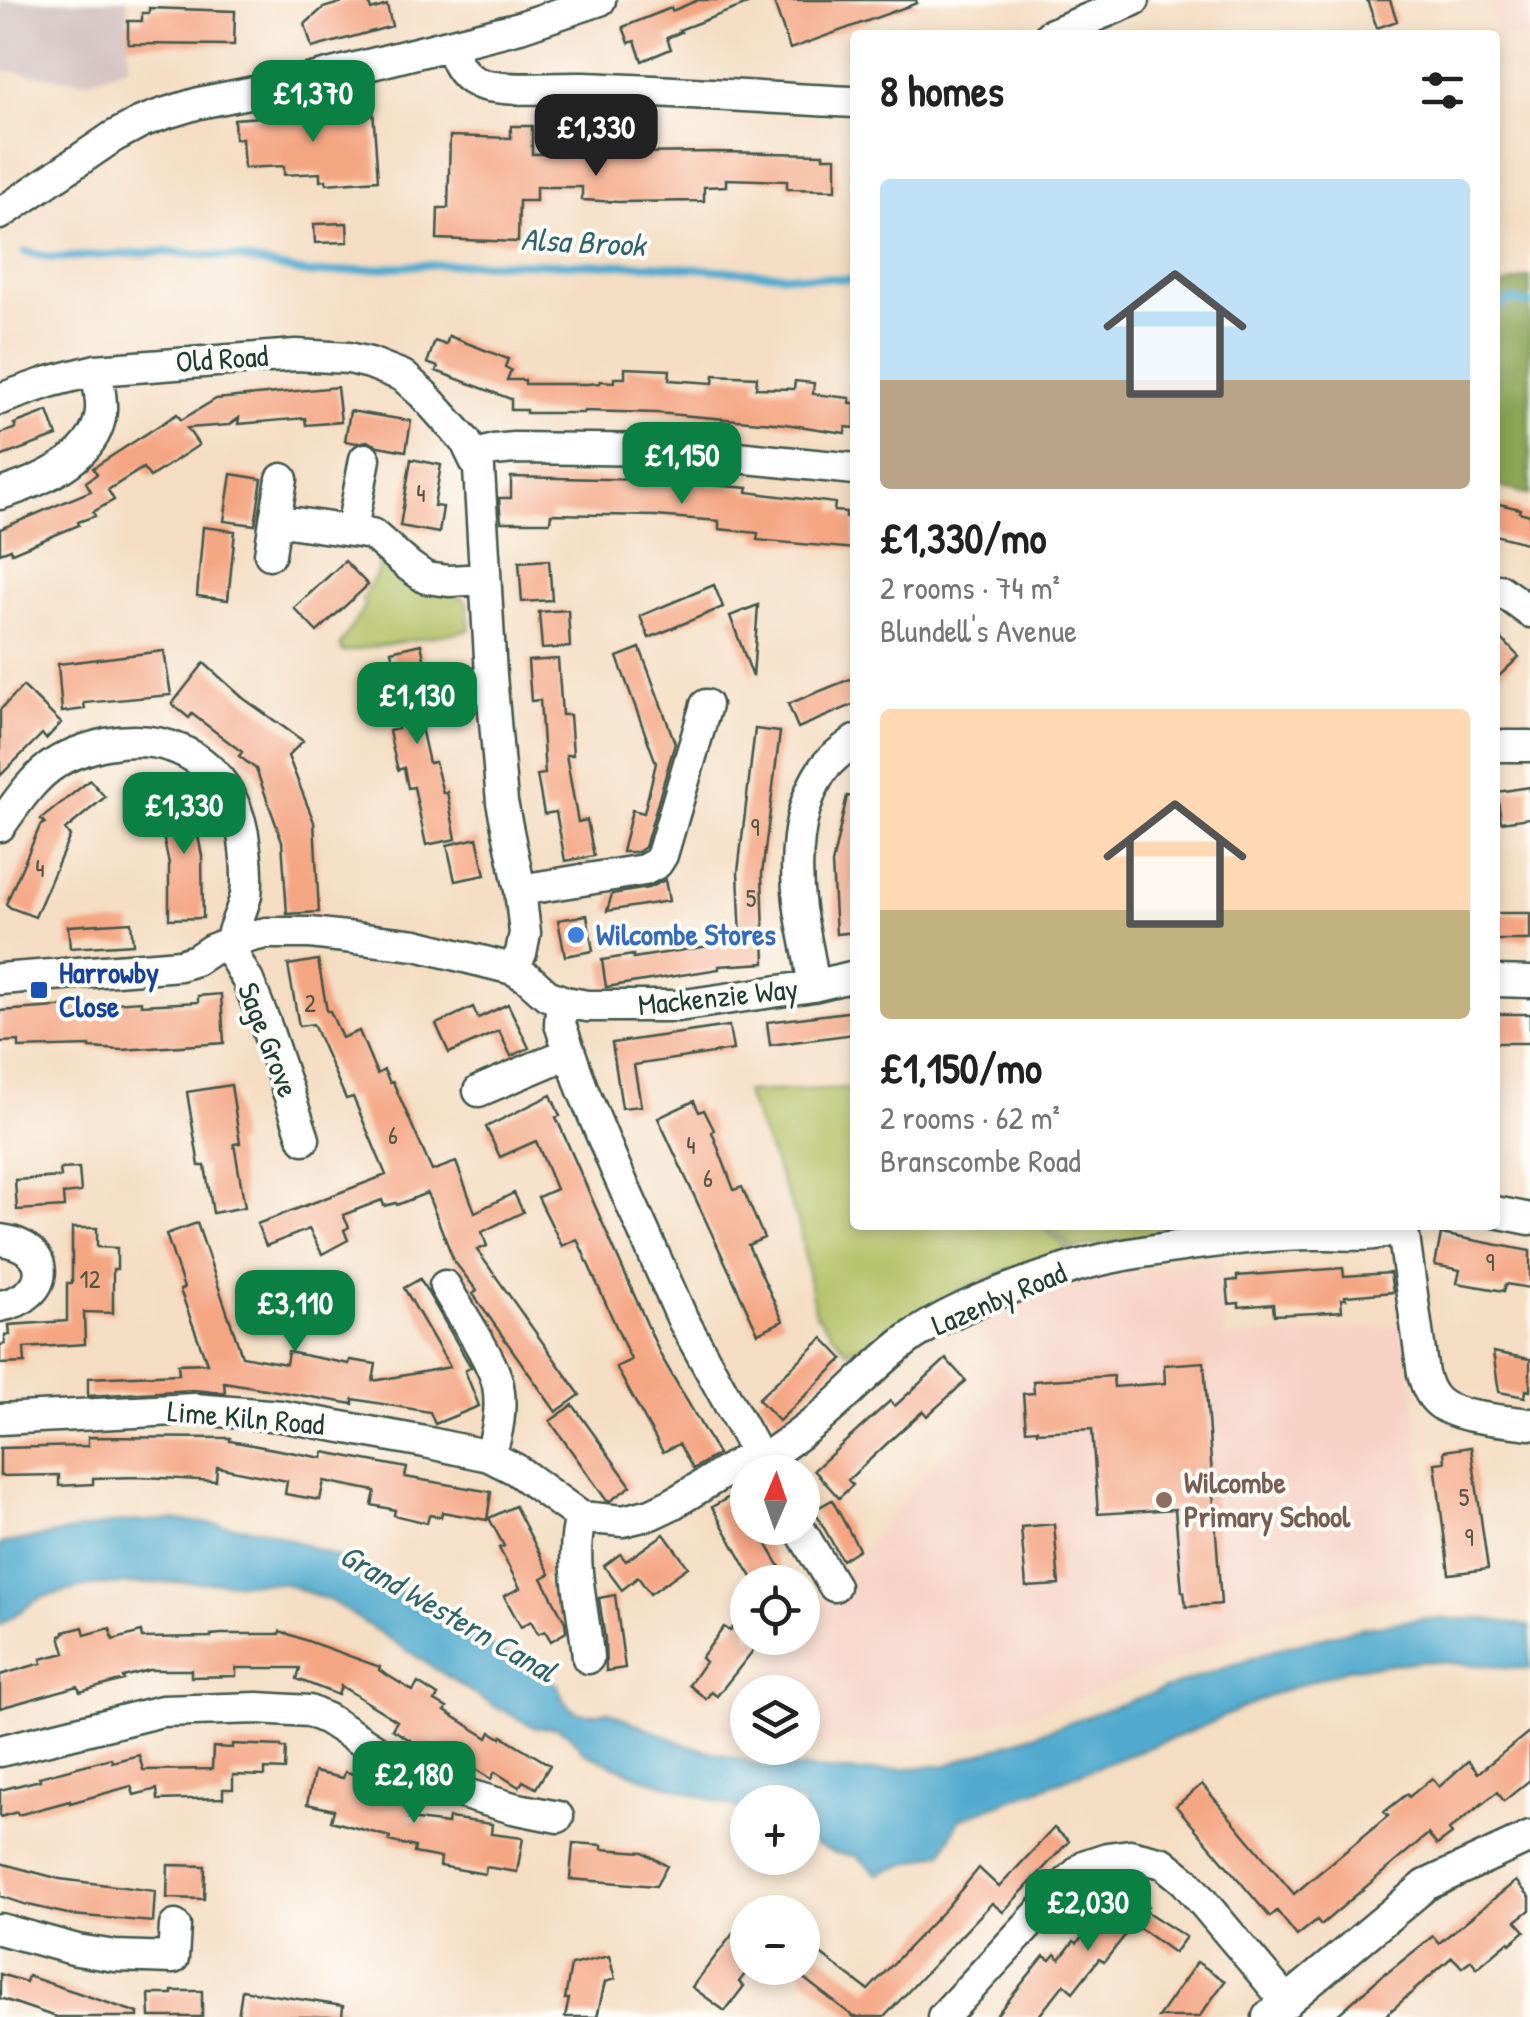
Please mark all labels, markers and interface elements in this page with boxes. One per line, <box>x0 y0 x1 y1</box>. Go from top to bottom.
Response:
pin: £1,370 <box>232 60 394 145</box>
text: 8 homes <box>880 62 1004 119</box>
icon: filters <box>1415 63 1470 118</box>
text: £1,370 <box>273 71 353 114</box>
pin: £1,330 <box>515 94 677 179</box>
text: £1,330 <box>557 105 635 148</box>
water label: Alsa Brook <box>520 217 649 266</box>
icon: home <box>1085 244 1265 424</box>
street label: Old Road <box>174 335 270 381</box>
pin: £1,150 <box>601 422 763 507</box>
text: £1,150 <box>644 433 720 476</box>
house number: 4 <box>416 476 426 510</box>
text: £1,330/mo <box>880 509 1047 566</box>
text: 2 rooms · 74 m² <box>880 566 1060 609</box>
text: Blundell's Avenue <box>880 609 1077 652</box>
pin: £1,130 <box>336 662 498 747</box>
text: £1,130 <box>379 673 455 716</box>
pin: £1,330 <box>103 772 265 857</box>
icon: home <box>1085 774 1265 954</box>
text: £1,330 <box>145 783 223 826</box>
house number: 9 <box>750 810 760 844</box>
house number: 4 <box>35 851 45 885</box>
house number: 5 <box>746 881 757 915</box>
place label: Wilcombe Stores <box>596 914 776 954</box>
marker: Wilcombe Stores <box>565 924 587 946</box>
place label: Harrowby Close <box>59 952 159 1026</box>
street label: Mackenzie Way <box>636 968 800 1024</box>
street label: Sage Grove <box>229 977 309 1103</box>
marker: Harrowby Close <box>28 979 50 1001</box>
house number: 2 <box>304 986 316 1020</box>
text: £1,150/mo <box>880 1039 1042 1096</box>
text: 2 rooms · 62 m² <box>880 1096 1060 1139</box>
house number: 6 <box>388 1118 398 1152</box>
house number: 4 <box>686 1128 696 1162</box>
text: Branscombe Road <box>880 1139 1081 1182</box>
house number: 6 <box>703 1161 713 1195</box>
house number: 9 <box>1485 1245 1495 1279</box>
street label: Lazenby Road <box>925 1252 1072 1344</box>
house number: 12 <box>80 1262 101 1296</box>
pin: £3,110 <box>214 1270 376 1355</box>
text: £3,110 <box>257 1281 333 1324</box>
street label: Lime Kiln Road <box>166 1390 326 1444</box>
north arrow <box>730 1455 820 1545</box>
map controls <box>730 1455 820 1985</box>
place label: Wilcombe Primary School <box>1184 1462 1351 1537</box>
house number: 5 <box>1459 1480 1470 1514</box>
marker: Wilcombe Primary School <box>1153 1489 1175 1511</box>
house number: 9 <box>1464 1520 1474 1554</box>
water label: Grand Western Canal <box>332 1533 565 1693</box>
button: locate <box>730 1565 820 1655</box>
button: layers <box>730 1675 820 1765</box>
pin: £2,180 <box>333 1741 495 1826</box>
text: £2,180 <box>375 1752 453 1795</box>
button: + <box>730 1785 820 1875</box>
pin: £2,030 <box>1007 1869 1169 1954</box>
text: £2,030 <box>1047 1880 1129 1923</box>
button: − <box>730 1895 820 1985</box>

